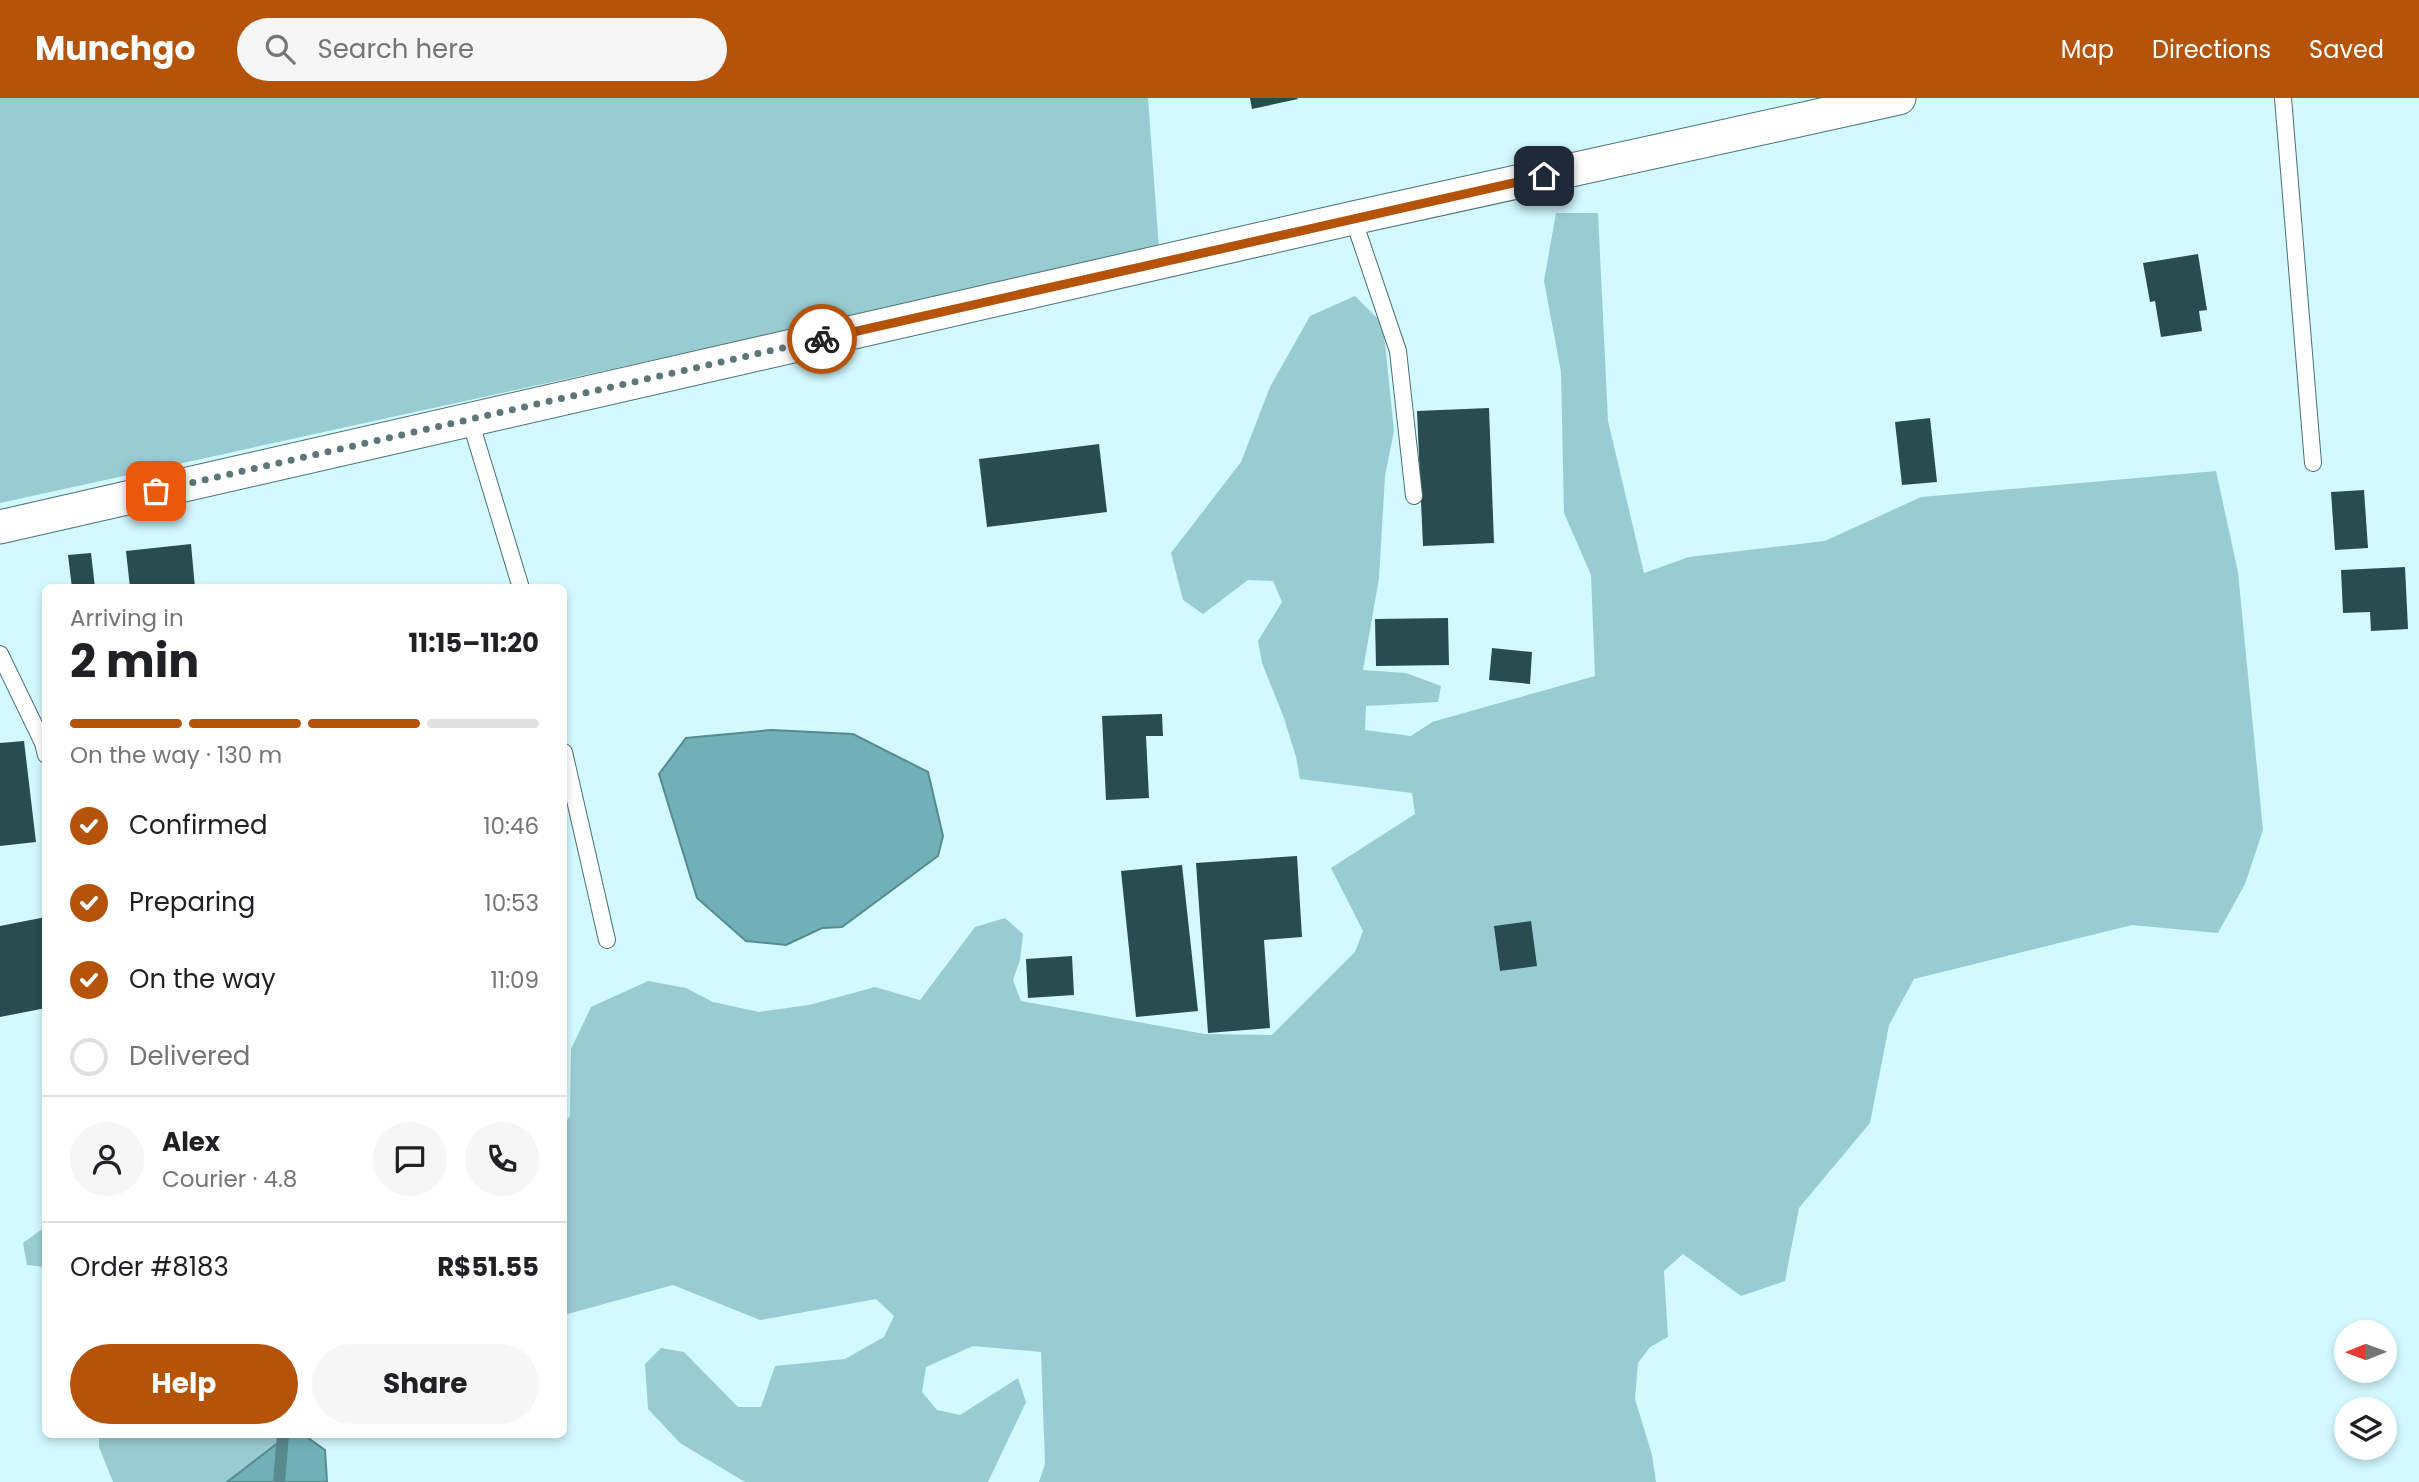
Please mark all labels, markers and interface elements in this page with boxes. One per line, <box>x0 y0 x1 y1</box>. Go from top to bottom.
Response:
search box <box>237 18 727 81</box>
text: Munchgo <box>35 25 195 72</box>
icon: search <box>261 30 299 68</box>
text: Search here <box>317 31 474 67</box>
text: Map <box>2061 33 2114 66</box>
text: Directions <box>2152 33 2271 66</box>
text: Saved <box>2309 33 2384 66</box>
pin <box>1514 146 1574 206</box>
icon: home <box>1525 157 1563 195</box>
courier <box>787 304 857 374</box>
icon: bike <box>803 320 841 358</box>
pin <box>126 461 186 521</box>
icon: bag <box>137 472 175 510</box>
text: Arriving in <box>70 602 184 634</box>
text: 11:15–11:20 <box>409 625 539 661</box>
text: 2 min <box>70 629 199 693</box>
text: On the way · 130 m <box>70 739 282 771</box>
icon: check <box>70 807 108 845</box>
text: Confirmed <box>129 807 267 843</box>
text: 10:46 <box>483 810 539 842</box>
icon: check <box>70 884 108 922</box>
text: Preparing <box>129 884 255 920</box>
text: 10:53 <box>484 887 539 919</box>
icon: check <box>70 961 108 999</box>
text: On the way <box>129 961 276 997</box>
text: 11:09 <box>490 964 539 996</box>
text: Delivered <box>129 1038 250 1074</box>
button: person <box>70 1122 144 1196</box>
button: chat <box>373 1122 447 1196</box>
button: phone <box>465 1122 539 1196</box>
text: Alex <box>162 1124 220 1160</box>
text: Courier · 4.8 <box>162 1163 297 1195</box>
text: Order #8183 <box>70 1249 229 1285</box>
text: R$51.55 <box>437 1249 539 1285</box>
north arrow <box>2334 1320 2398 1382</box>
map controls <box>2334 1320 2397 1460</box>
button: Help <box>70 1344 298 1424</box>
button: Share <box>312 1344 539 1424</box>
button: layers <box>2334 1397 2397 1460</box>

